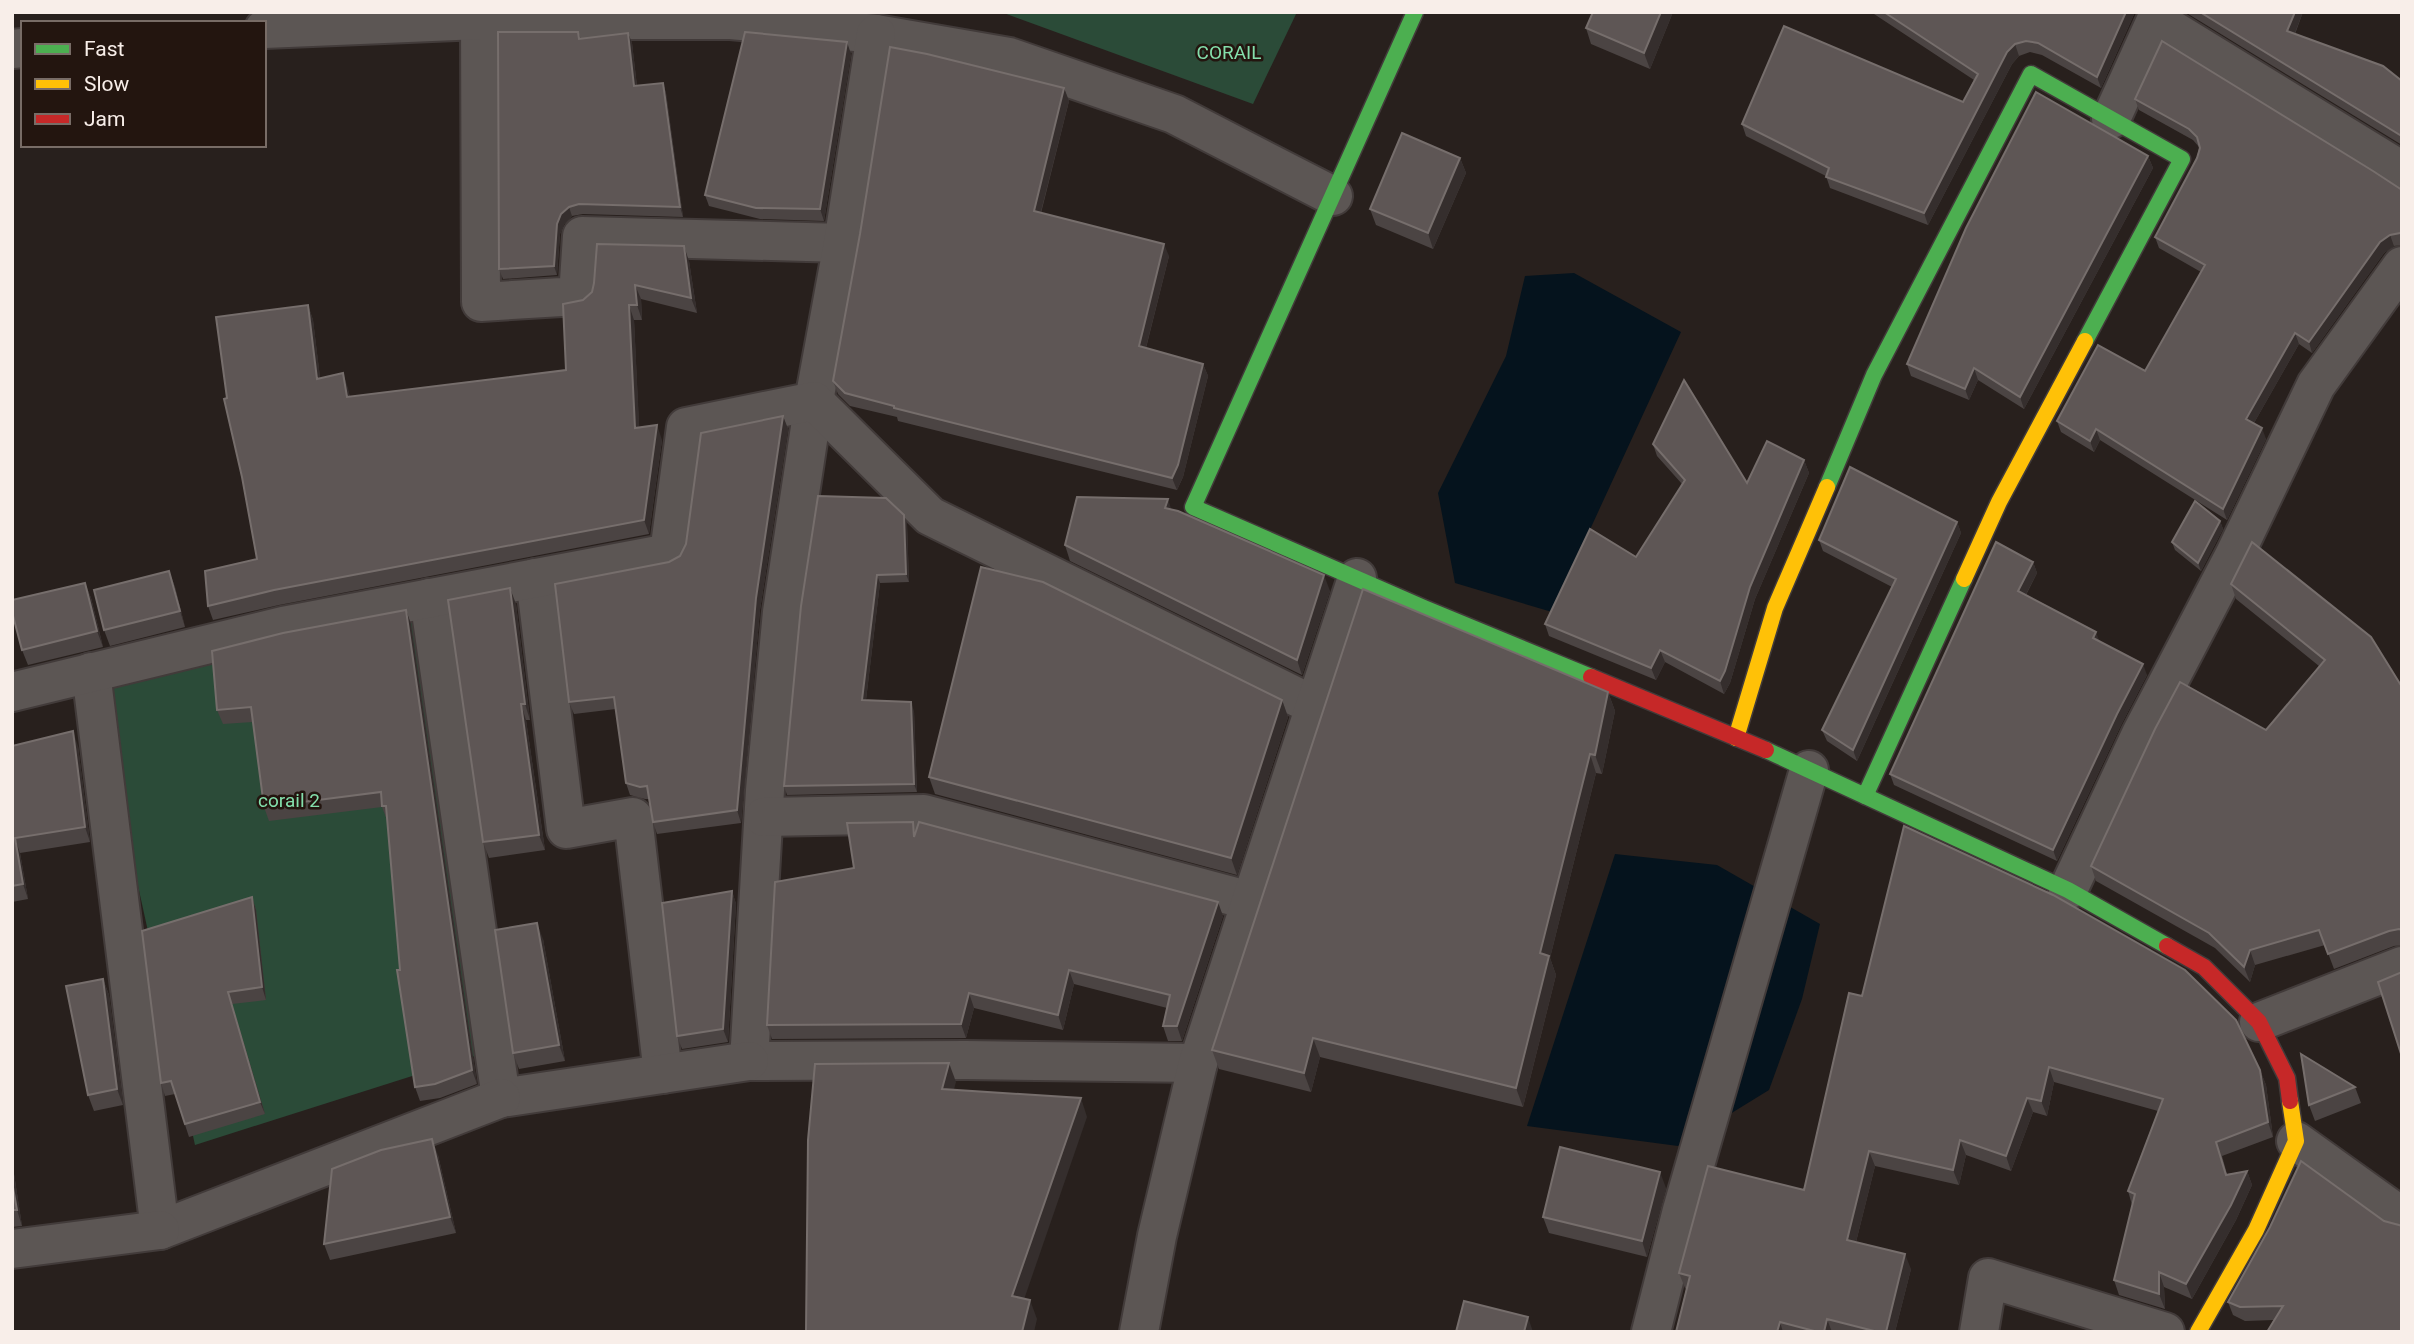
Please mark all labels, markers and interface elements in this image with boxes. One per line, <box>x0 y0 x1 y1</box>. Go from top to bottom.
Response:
legend <box>21 21 266 147</box>
text: Fast <box>84 37 125 61</box>
park label: CORAIL <box>1197 41 1261 64</box>
text: Slow <box>84 72 130 96</box>
text: Jam <box>84 107 125 131</box>
park label: corail 2 <box>258 789 320 812</box>

